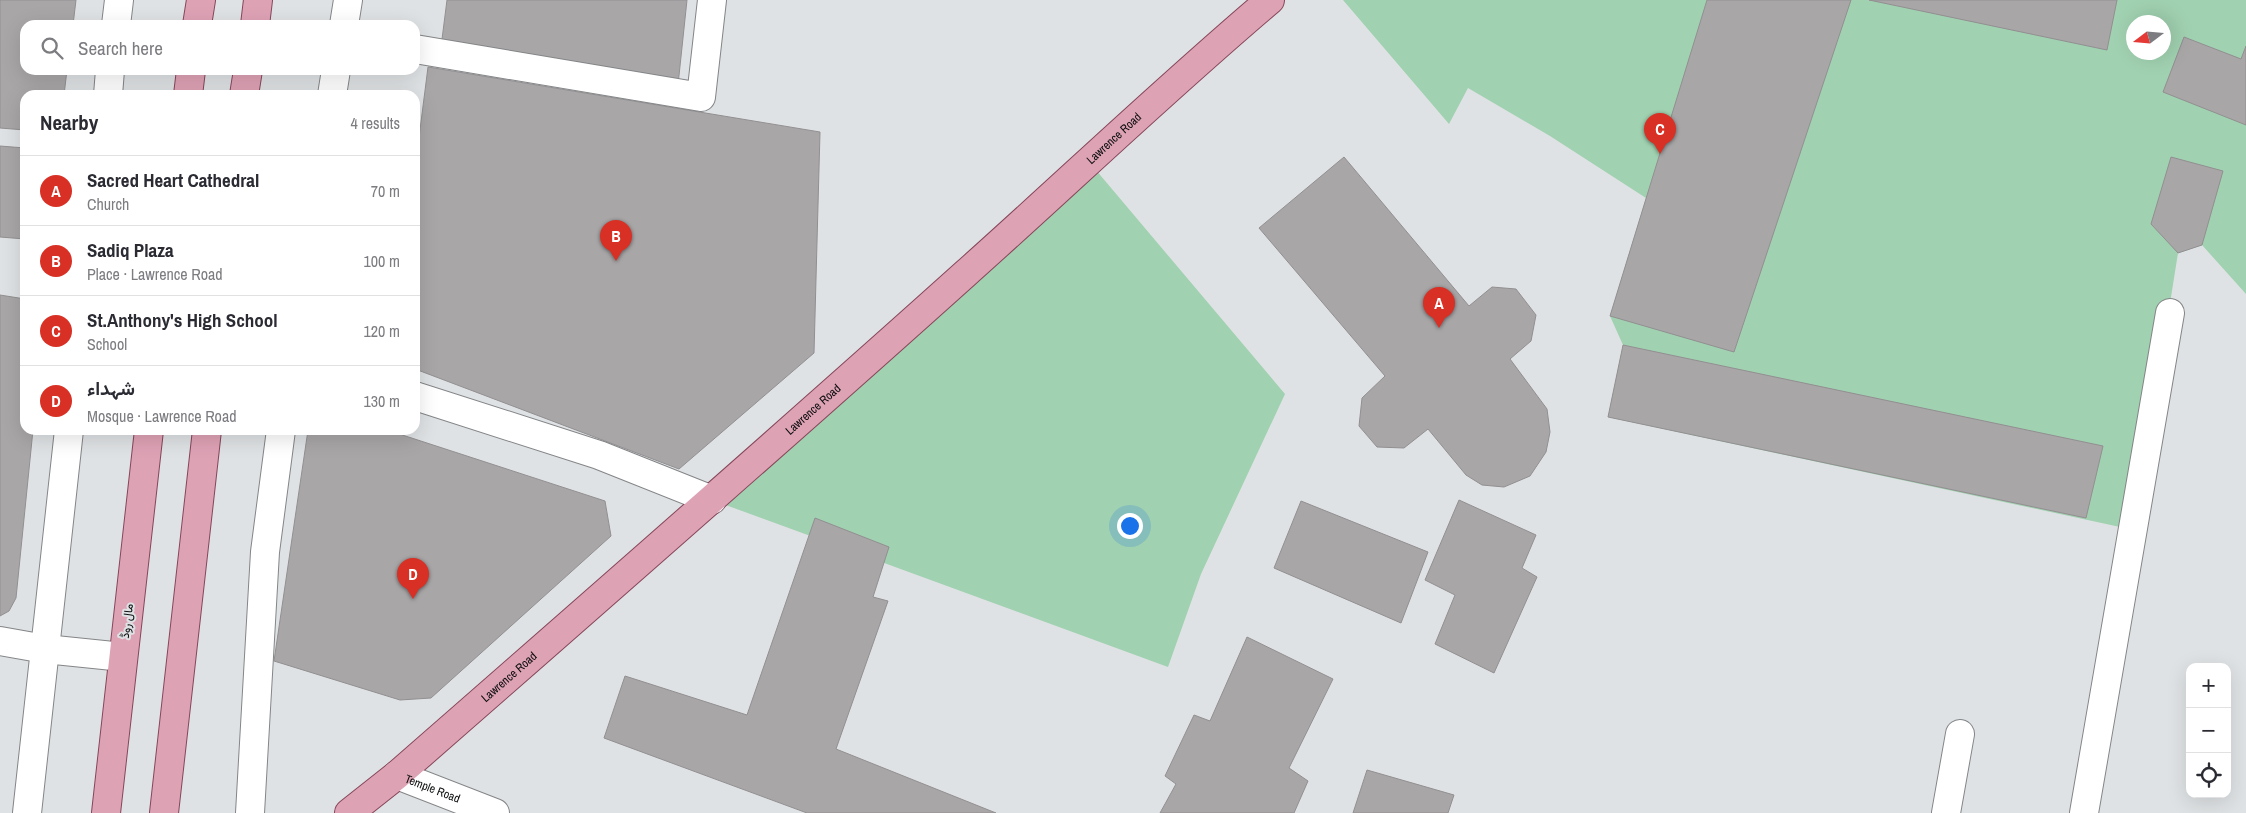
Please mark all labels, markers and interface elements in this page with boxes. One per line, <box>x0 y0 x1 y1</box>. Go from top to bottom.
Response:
north arrow <box>2126 15 2171 60</box>
search box <box>20 20 420 75</box>
icon: search <box>38 34 66 62</box>
text: Search here <box>78 35 163 61</box>
text: Nearby <box>40 108 98 137</box>
street label: Lawrence Road <box>1083 109 1145 168</box>
text: 4 results <box>350 112 400 134</box>
pin: C <box>1644 113 1676 154</box>
text: Sacred Heart Cathedral <box>87 167 259 193</box>
text: A <box>51 180 61 202</box>
text: 70 m <box>371 180 400 202</box>
text: Church <box>87 193 129 215</box>
pin: B <box>600 220 632 261</box>
text: Sadiq Plaza <box>87 237 174 263</box>
text: B <box>51 250 61 272</box>
text: 100 m <box>364 250 400 272</box>
text: Place · Lawrence Road <box>87 263 223 285</box>
pin: A <box>1423 287 1455 328</box>
text: St.Anthony's High School <box>87 307 278 333</box>
text: C <box>51 320 61 342</box>
text: 120 m <box>364 320 400 342</box>
text: School <box>87 333 127 355</box>
text: شہداء <box>87 375 135 401</box>
street label: Lawrence Road <box>782 381 844 438</box>
text: D <box>51 390 61 412</box>
text: 130 m <box>364 390 400 412</box>
text: Mosque · Lawrence Road <box>87 405 237 427</box>
your location <box>1117 513 1143 539</box>
pin: D <box>397 558 429 599</box>
street label: مال روڈ <box>117 603 137 639</box>
street label: Lawrence Road <box>478 648 540 706</box>
map controls <box>2186 663 2231 798</box>
button: + <box>2186 663 2231 708</box>
button: − <box>2186 708 2231 753</box>
button: locate <box>2186 753 2231 798</box>
street label: Temple Road <box>402 771 462 807</box>

